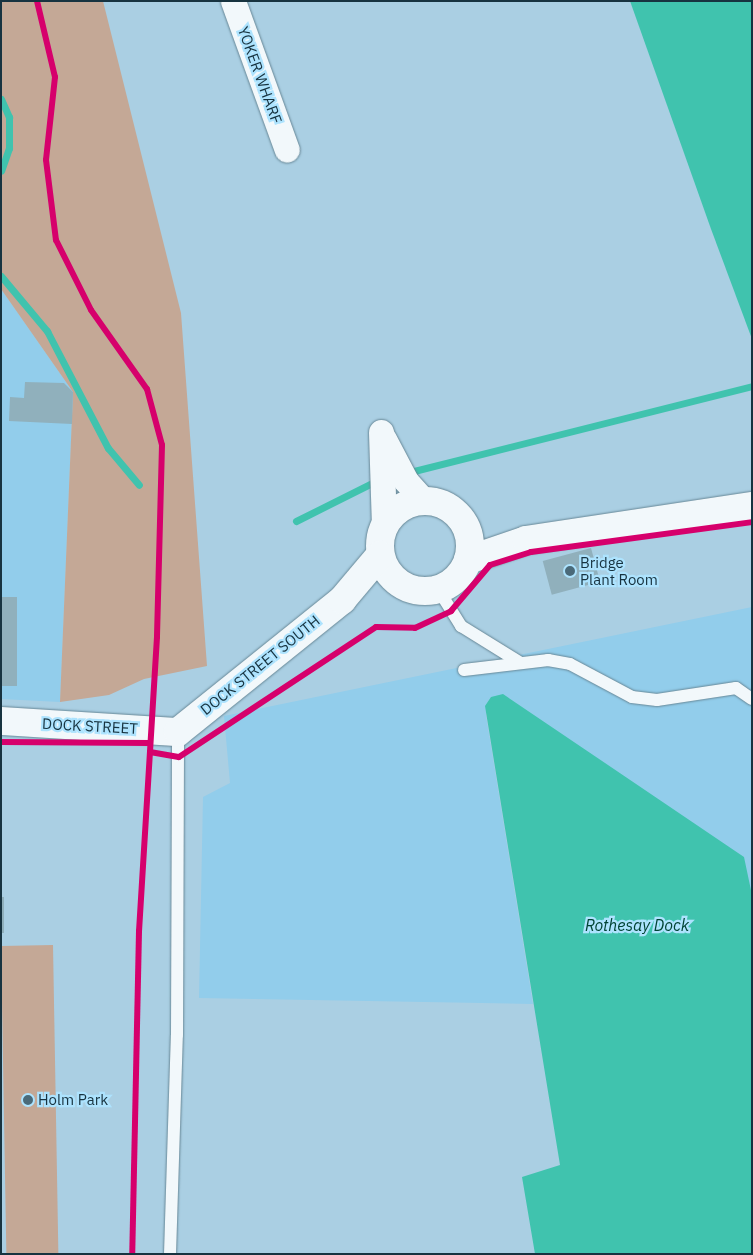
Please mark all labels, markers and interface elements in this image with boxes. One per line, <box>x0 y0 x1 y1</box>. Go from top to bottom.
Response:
street label: YOKER WHARF <box>234 24 286 126</box>
place label: Bridge Plant Room <box>580 553 658 588</box>
marker: Bridge Plant Room <box>564 565 576 577</box>
street label: DOCK STREET SOUTH <box>197 611 323 719</box>
street label: DOCK STREET <box>42 715 138 737</box>
water label: Rothesay Dock <box>585 915 689 935</box>
place label: Holm Park <box>38 1091 108 1109</box>
marker: Holm Park <box>22 1094 34 1106</box>

